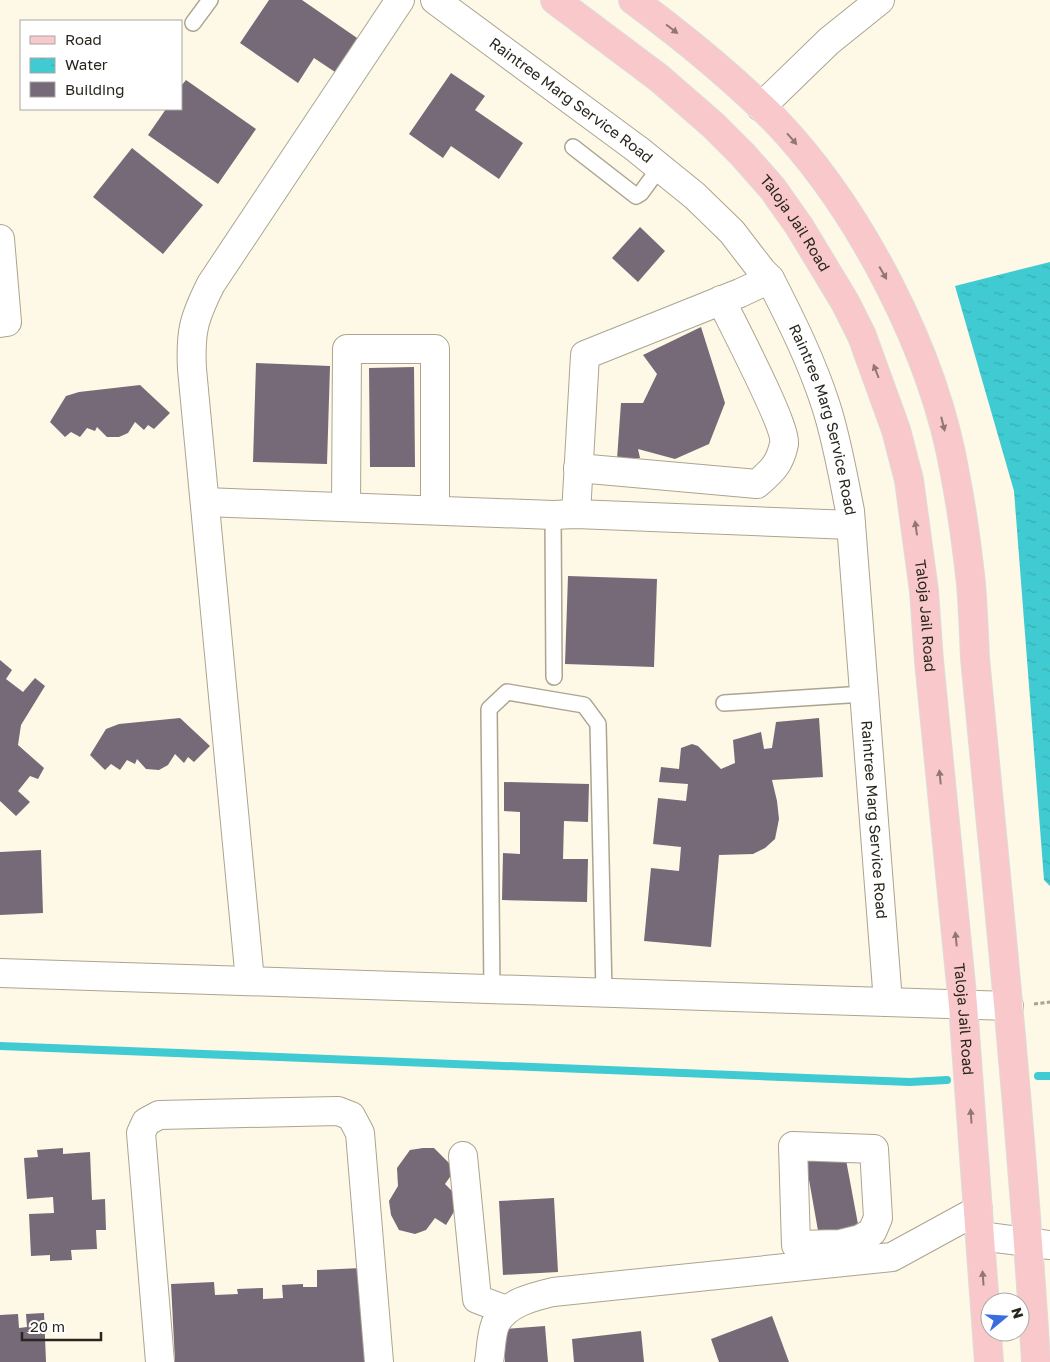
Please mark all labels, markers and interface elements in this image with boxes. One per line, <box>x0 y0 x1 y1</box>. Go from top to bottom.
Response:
legend <box>20 20 182 110</box>
one-way arrow <box>665 24 678 35</box>
text: Road <box>65 30 102 48</box>
street label: Raintree Marg Service Road <box>486 33 657 166</box>
text: Water <box>65 55 108 73</box>
text: Building <box>65 80 125 98</box>
one-way arrow <box>786 133 797 146</box>
street label: Taloja Jail Road <box>757 171 834 274</box>
one-way arrow <box>878 267 887 280</box>
street label: Raintree Marg Service Road <box>786 321 861 517</box>
one-way arrow <box>872 364 879 379</box>
one-way arrow <box>939 416 947 431</box>
one-way arrow <box>912 520 920 536</box>
street label: Taloja Jail Road <box>912 559 940 673</box>
street label: Raintree Marg Service Road <box>858 720 892 919</box>
one-way arrow <box>936 769 944 785</box>
one-way arrow <box>952 931 960 947</box>
street label: Taloja Jail Road <box>951 962 978 1076</box>
one-way arrow <box>967 1108 975 1124</box>
one-way arrow <box>979 1270 987 1286</box>
north arrow <box>980 1292 1030 1342</box>
text: N <box>1008 1305 1028 1321</box>
scale bar <box>22 1310 101 1342</box>
text: 20 m <box>30 1317 65 1335</box>

